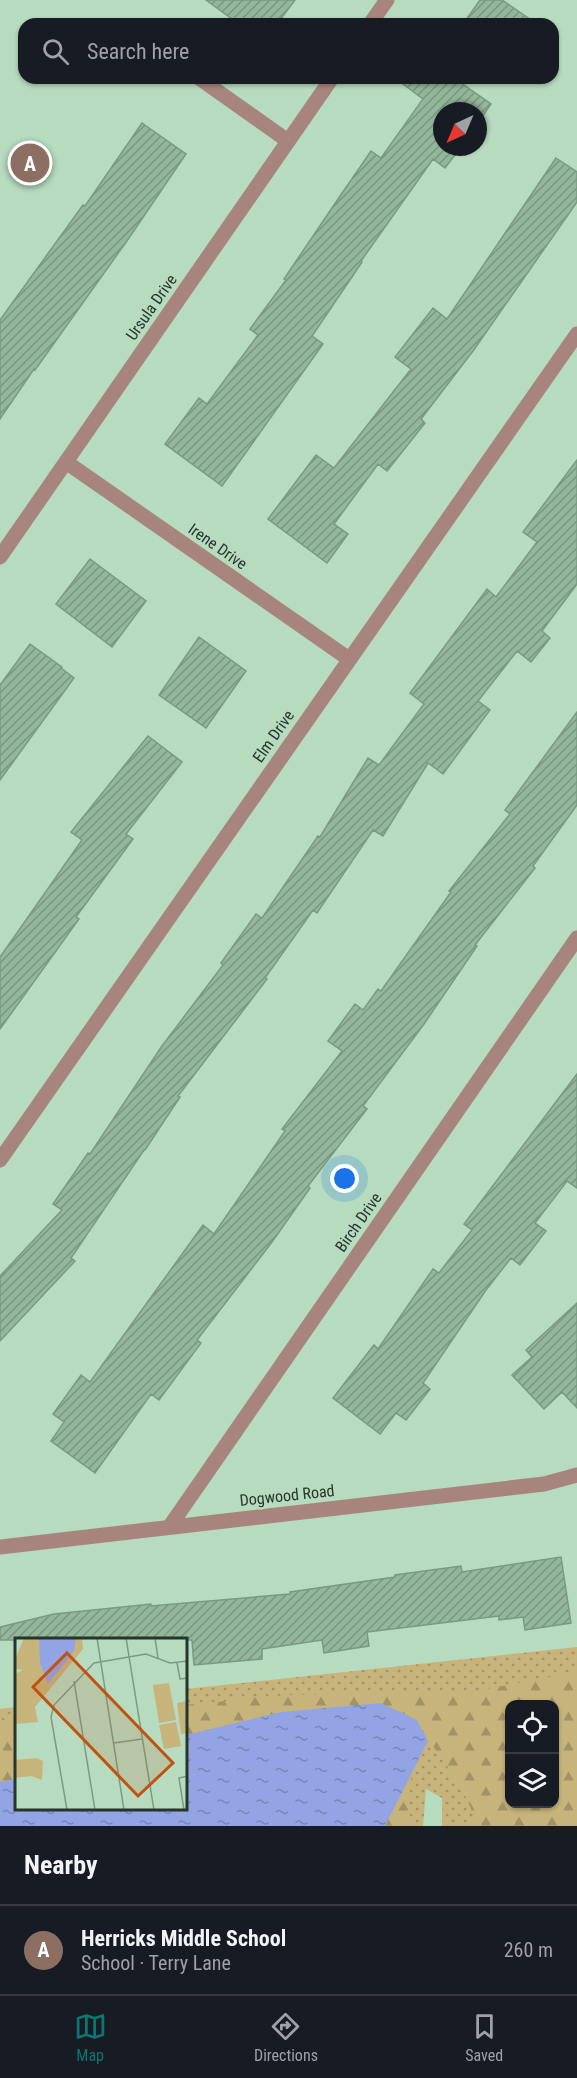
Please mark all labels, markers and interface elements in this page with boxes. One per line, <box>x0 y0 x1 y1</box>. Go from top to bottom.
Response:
search box <box>18 18 559 84</box>
icon: search <box>39 35 72 68</box>
text: Search here <box>87 39 189 64</box>
north arrow <box>433 102 487 156</box>
pin: A <box>10 140 50 186</box>
street label: Ursula Drive <box>122 271 181 344</box>
street label: Irene Drive <box>185 519 251 573</box>
street label: Elm Drive <box>249 707 298 766</box>
your location <box>330 1164 359 1193</box>
street label: Birch Drive <box>331 1189 386 1256</box>
street label: Dogwood Road <box>239 1481 335 1510</box>
inset map <box>15 1638 188 1811</box>
map controls <box>505 1700 559 1808</box>
button: locate <box>505 1700 559 1754</box>
button: layers <box>505 1754 559 1808</box>
text: Nearby <box>24 1850 98 1880</box>
text: Herricks Middle School <box>81 1926 286 1951</box>
text: A <box>38 1938 49 1962</box>
text: 260 m <box>504 1938 553 1962</box>
text: School · Terry Lane <box>81 1951 231 1975</box>
tab: Map <box>74 2010 107 2065</box>
tab: Directions <box>254 2010 318 2065</box>
tab: Saved <box>465 2010 503 2065</box>

